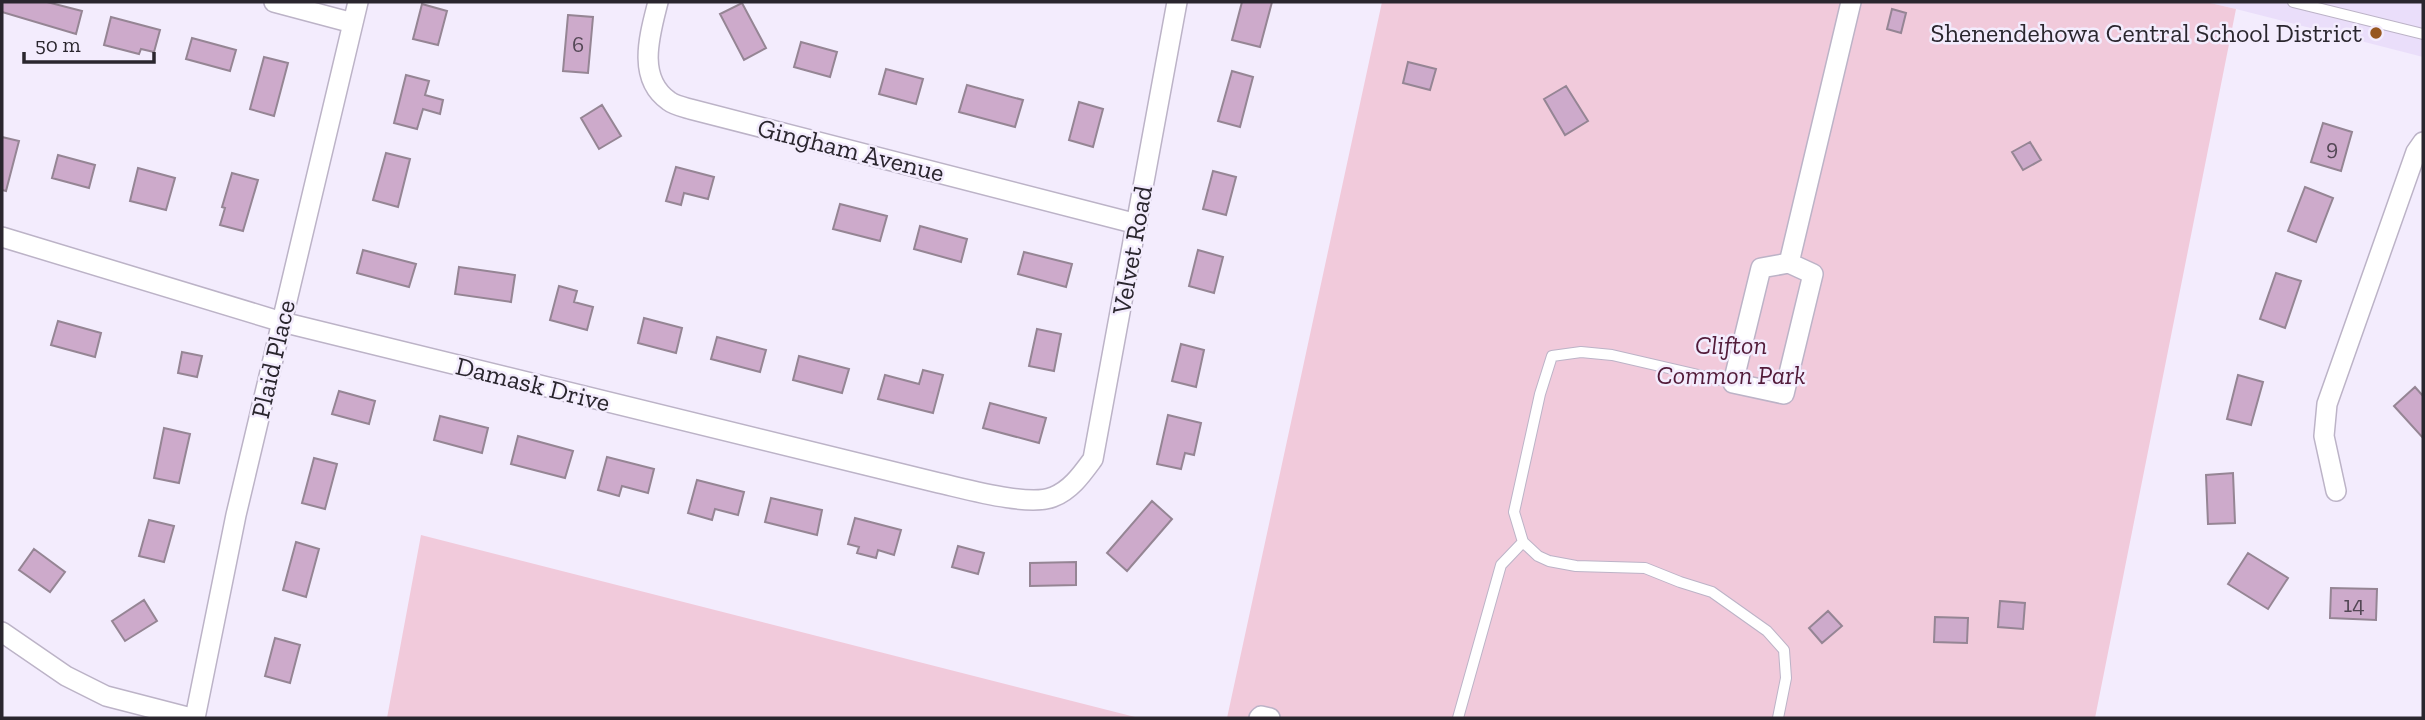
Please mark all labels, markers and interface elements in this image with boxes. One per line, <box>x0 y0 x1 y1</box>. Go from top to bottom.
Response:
place label: Shenendehowa Central School District <box>1931 17 2362 49</box>
scale bar <box>24 21 154 65</box>
marker: Shenendehowa Central School District <box>2368 25 2384 41</box>
house number: 6 <box>572 30 584 58</box>
text: 50 m <box>35 32 81 57</box>
street label: Gingham Avenue <box>754 111 948 189</box>
house number: 9 <box>2326 133 2338 161</box>
street label: Velvet Road <box>1105 183 1159 318</box>
street label: Plaid Place <box>244 297 302 421</box>
park label: Clifton Common Park <box>1656 329 1806 391</box>
street label: Damask Drive <box>453 349 613 419</box>
house number: 14 <box>2343 590 2365 618</box>

